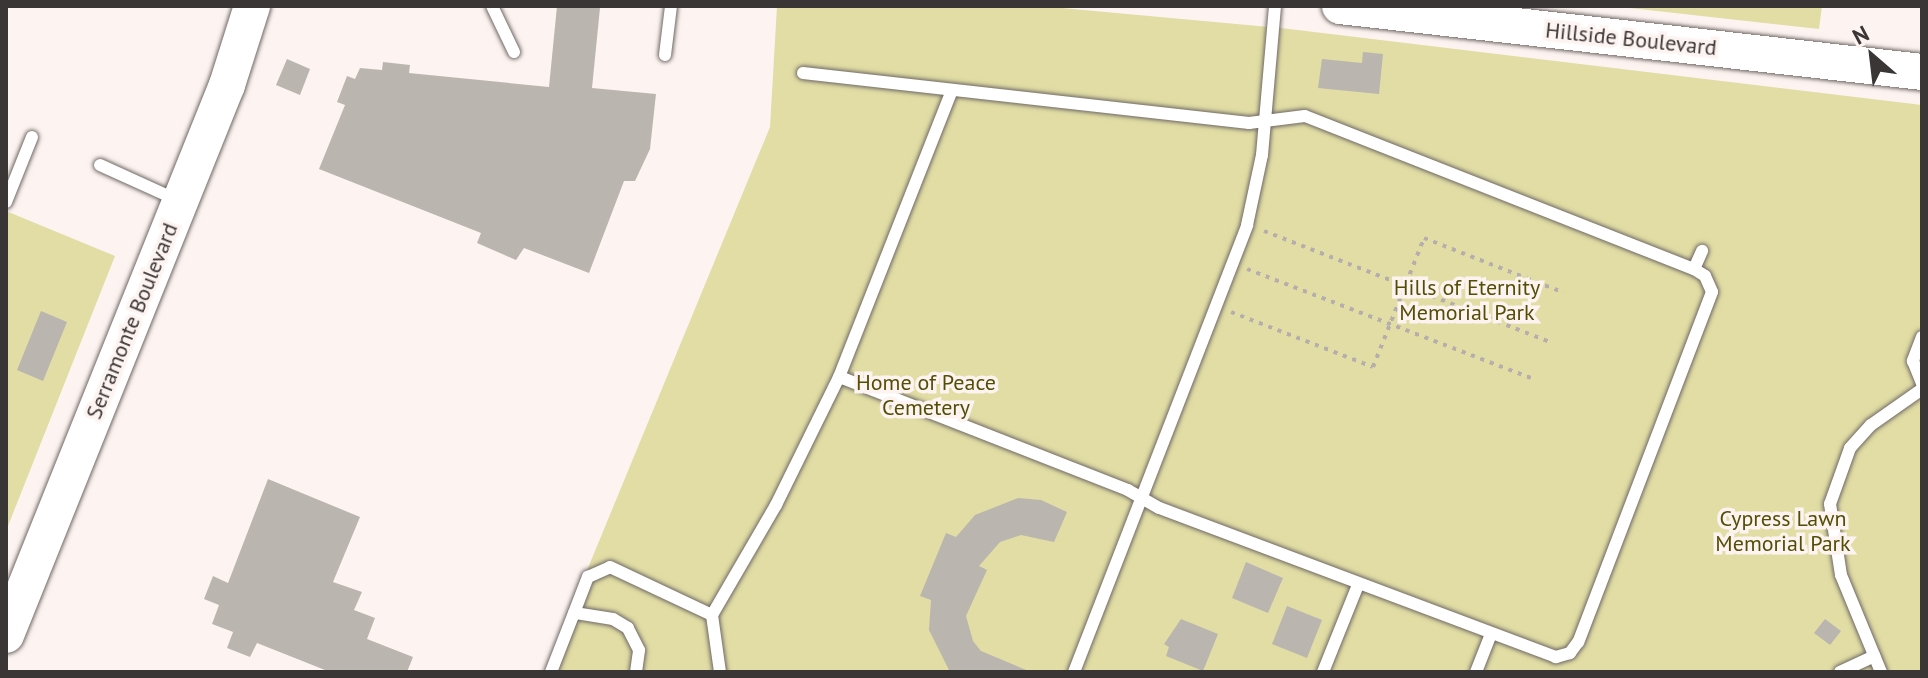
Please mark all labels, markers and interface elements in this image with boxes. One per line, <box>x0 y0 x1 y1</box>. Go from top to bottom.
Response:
north arrow <box>1832 16 1912 96</box>
street label: Hillside Boulevard <box>1544 17 1718 61</box>
text: N <box>1848 19 1874 51</box>
street label: Serramonte Boulevard <box>81 219 183 423</box>
park label: Hills of Eternity Memorial Park <box>1394 274 1540 326</box>
park label: Home of Peace Cemetery <box>856 369 996 420</box>
park label: Cypress Lawn Memorial Park <box>1715 505 1851 556</box>

